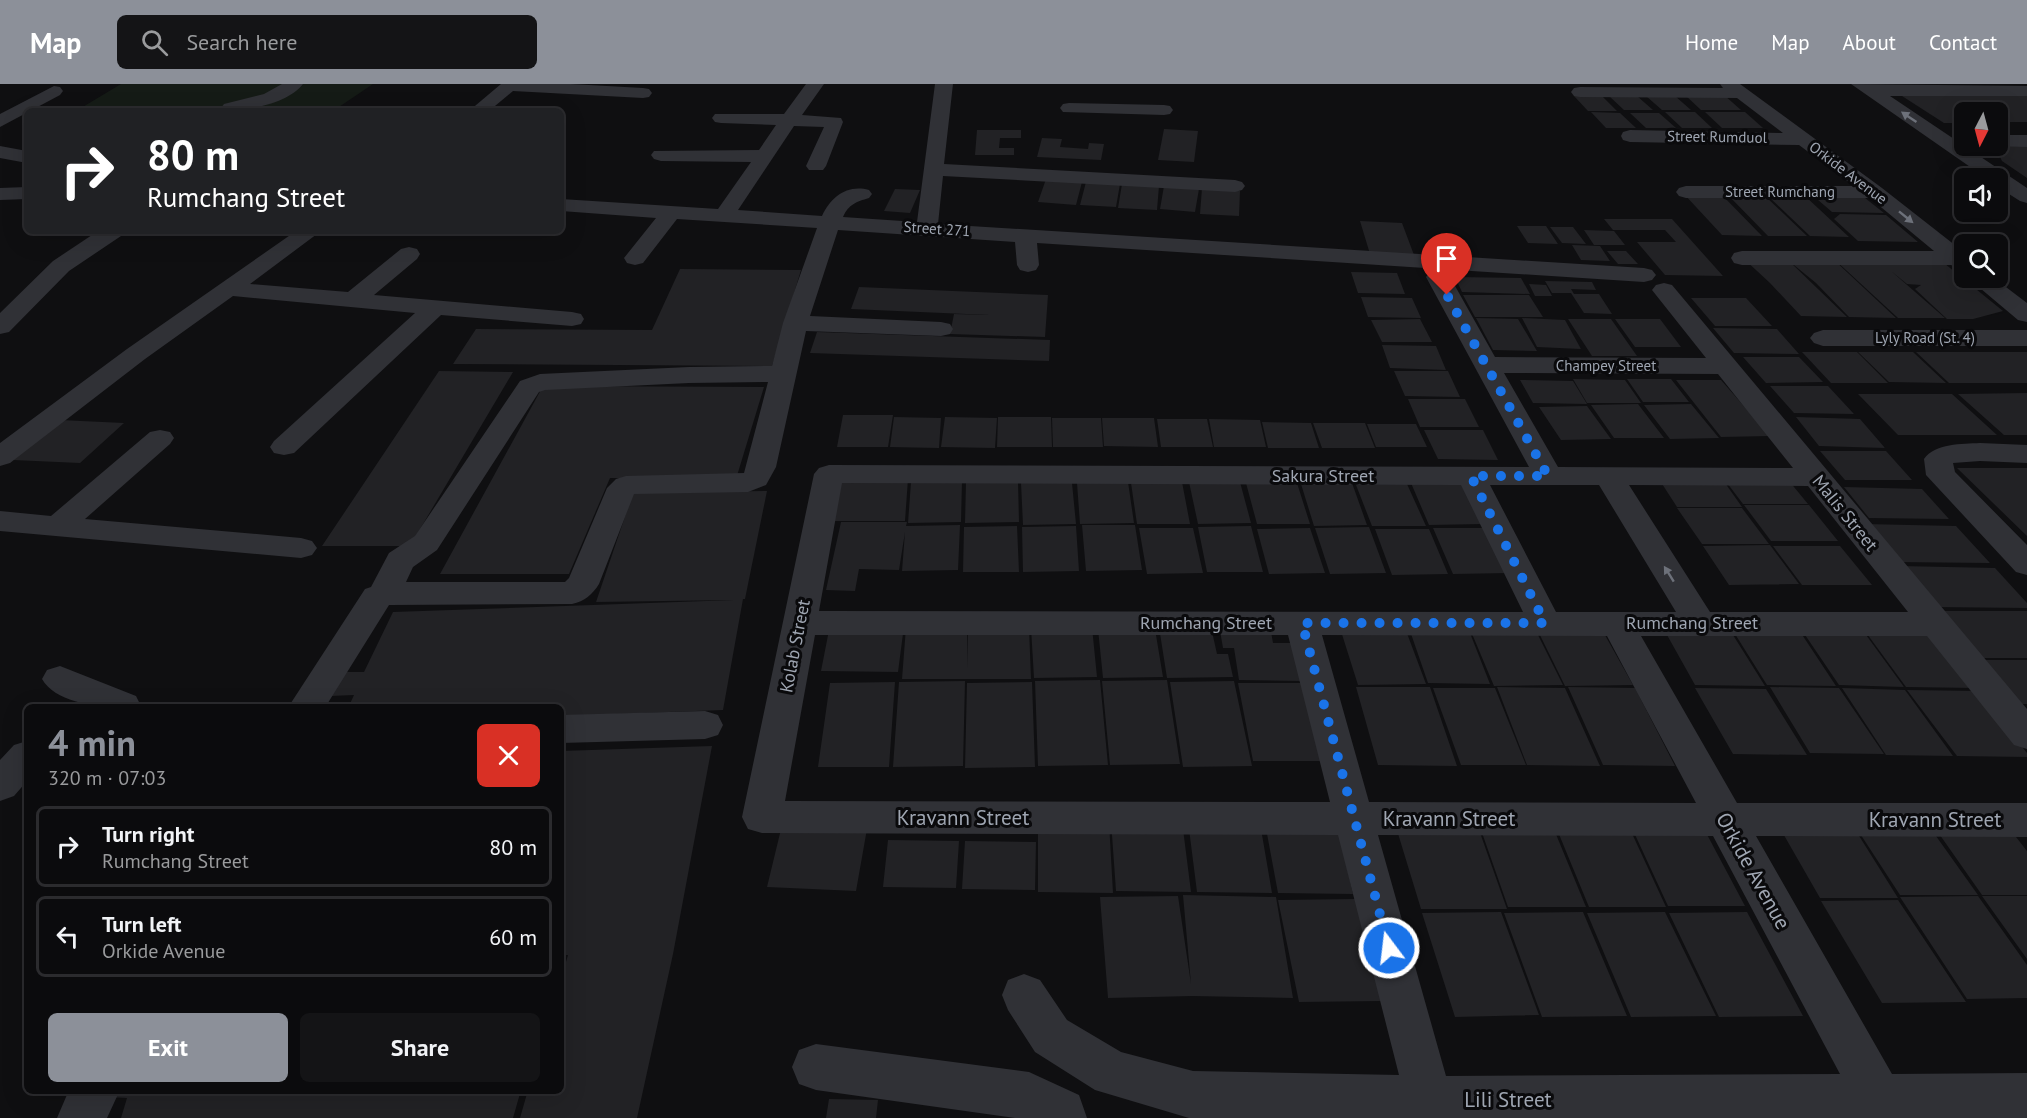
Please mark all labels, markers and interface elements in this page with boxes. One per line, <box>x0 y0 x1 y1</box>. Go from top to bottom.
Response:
search box <box>117 15 537 69</box>
text: Map <box>30 24 81 61</box>
icon: search <box>138 26 171 59</box>
text: Search here <box>186 28 297 56</box>
text: Home <box>1685 29 1738 56</box>
text: Map <box>1771 29 1810 56</box>
text: About <box>1843 29 1896 56</box>
text: Contact <box>1929 29 1997 56</box>
north arrow <box>1954 102 2008 156</box>
map controls <box>1954 102 2008 288</box>
one-way arrow <box>1901 112 1917 123</box>
street label: Street Rumduol <box>1667 126 1768 147</box>
text: 80 m <box>147 127 239 182</box>
icon: right <box>48 132 126 210</box>
street label: Orkide Avenue <box>1806 137 1891 208</box>
button: sound <box>1954 168 2008 222</box>
text: Rumchang Street <box>147 180 345 214</box>
street label: Street Rumchang <box>1725 182 1835 201</box>
one-way arrow <box>1898 210 1913 223</box>
street label: Street 271 <box>903 217 971 240</box>
pin <box>1421 233 1472 295</box>
button: search <box>1954 234 2008 288</box>
icon: arrive <box>1430 242 1463 275</box>
street label: Lyly Road (St. 4) <box>1875 328 1975 347</box>
street label: Champey Street <box>1556 356 1656 375</box>
street label: Sakura Street <box>1272 464 1374 487</box>
street label: Malis Street <box>1808 470 1883 556</box>
one-way arrow <box>1664 566 1675 582</box>
street label: Kolab Street <box>774 597 815 694</box>
street label: Rumchang Street <box>1140 611 1272 634</box>
street label: Rumchang Street <box>1626 611 1758 634</box>
text: 4 min <box>48 719 136 766</box>
button: close <box>477 724 540 787</box>
text: 320 m · 07:03 <box>48 765 166 791</box>
street label: Kravann Street <box>897 804 1029 831</box>
street label: Kravann Street <box>1383 805 1515 832</box>
street label: Kravann Street <box>1869 806 2001 833</box>
street label: Orkide Avenue <box>1710 807 1797 934</box>
text: Turn right <box>102 820 194 848</box>
icon: right <box>51 830 84 863</box>
text: 80 m <box>489 833 537 861</box>
text: Rumchang Street <box>102 848 249 874</box>
text: Turn left <box>102 910 182 938</box>
position arrow <box>1357 916 1421 980</box>
icon: left <box>51 920 84 953</box>
text: 60 m <box>489 923 537 951</box>
text: Orkide Avenue <box>102 938 226 964</box>
button: Exit <box>48 1013 288 1082</box>
button: Share <box>300 1013 540 1082</box>
street label: Lili Street <box>1464 1086 1552 1113</box>

